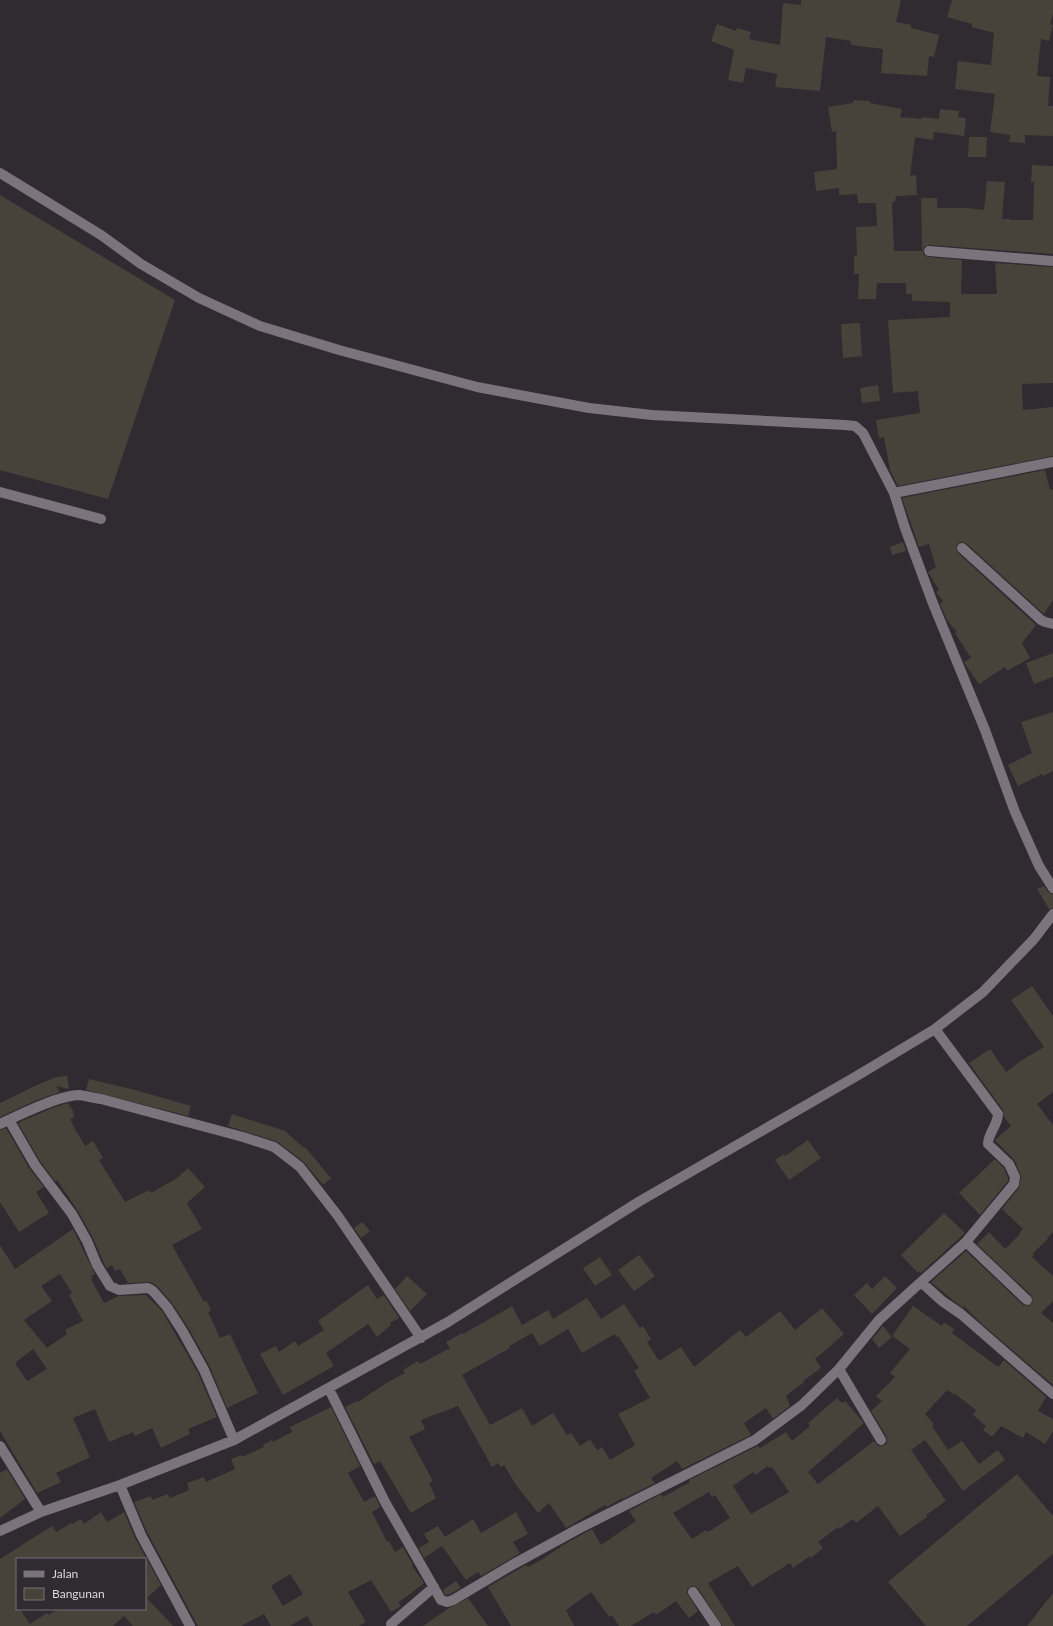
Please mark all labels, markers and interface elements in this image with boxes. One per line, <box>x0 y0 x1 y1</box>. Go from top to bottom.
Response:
legend <box>16 1558 146 1610</box>
text: Jalan <box>52 1566 78 1581</box>
text: Bangunan <box>52 1586 105 1601</box>

